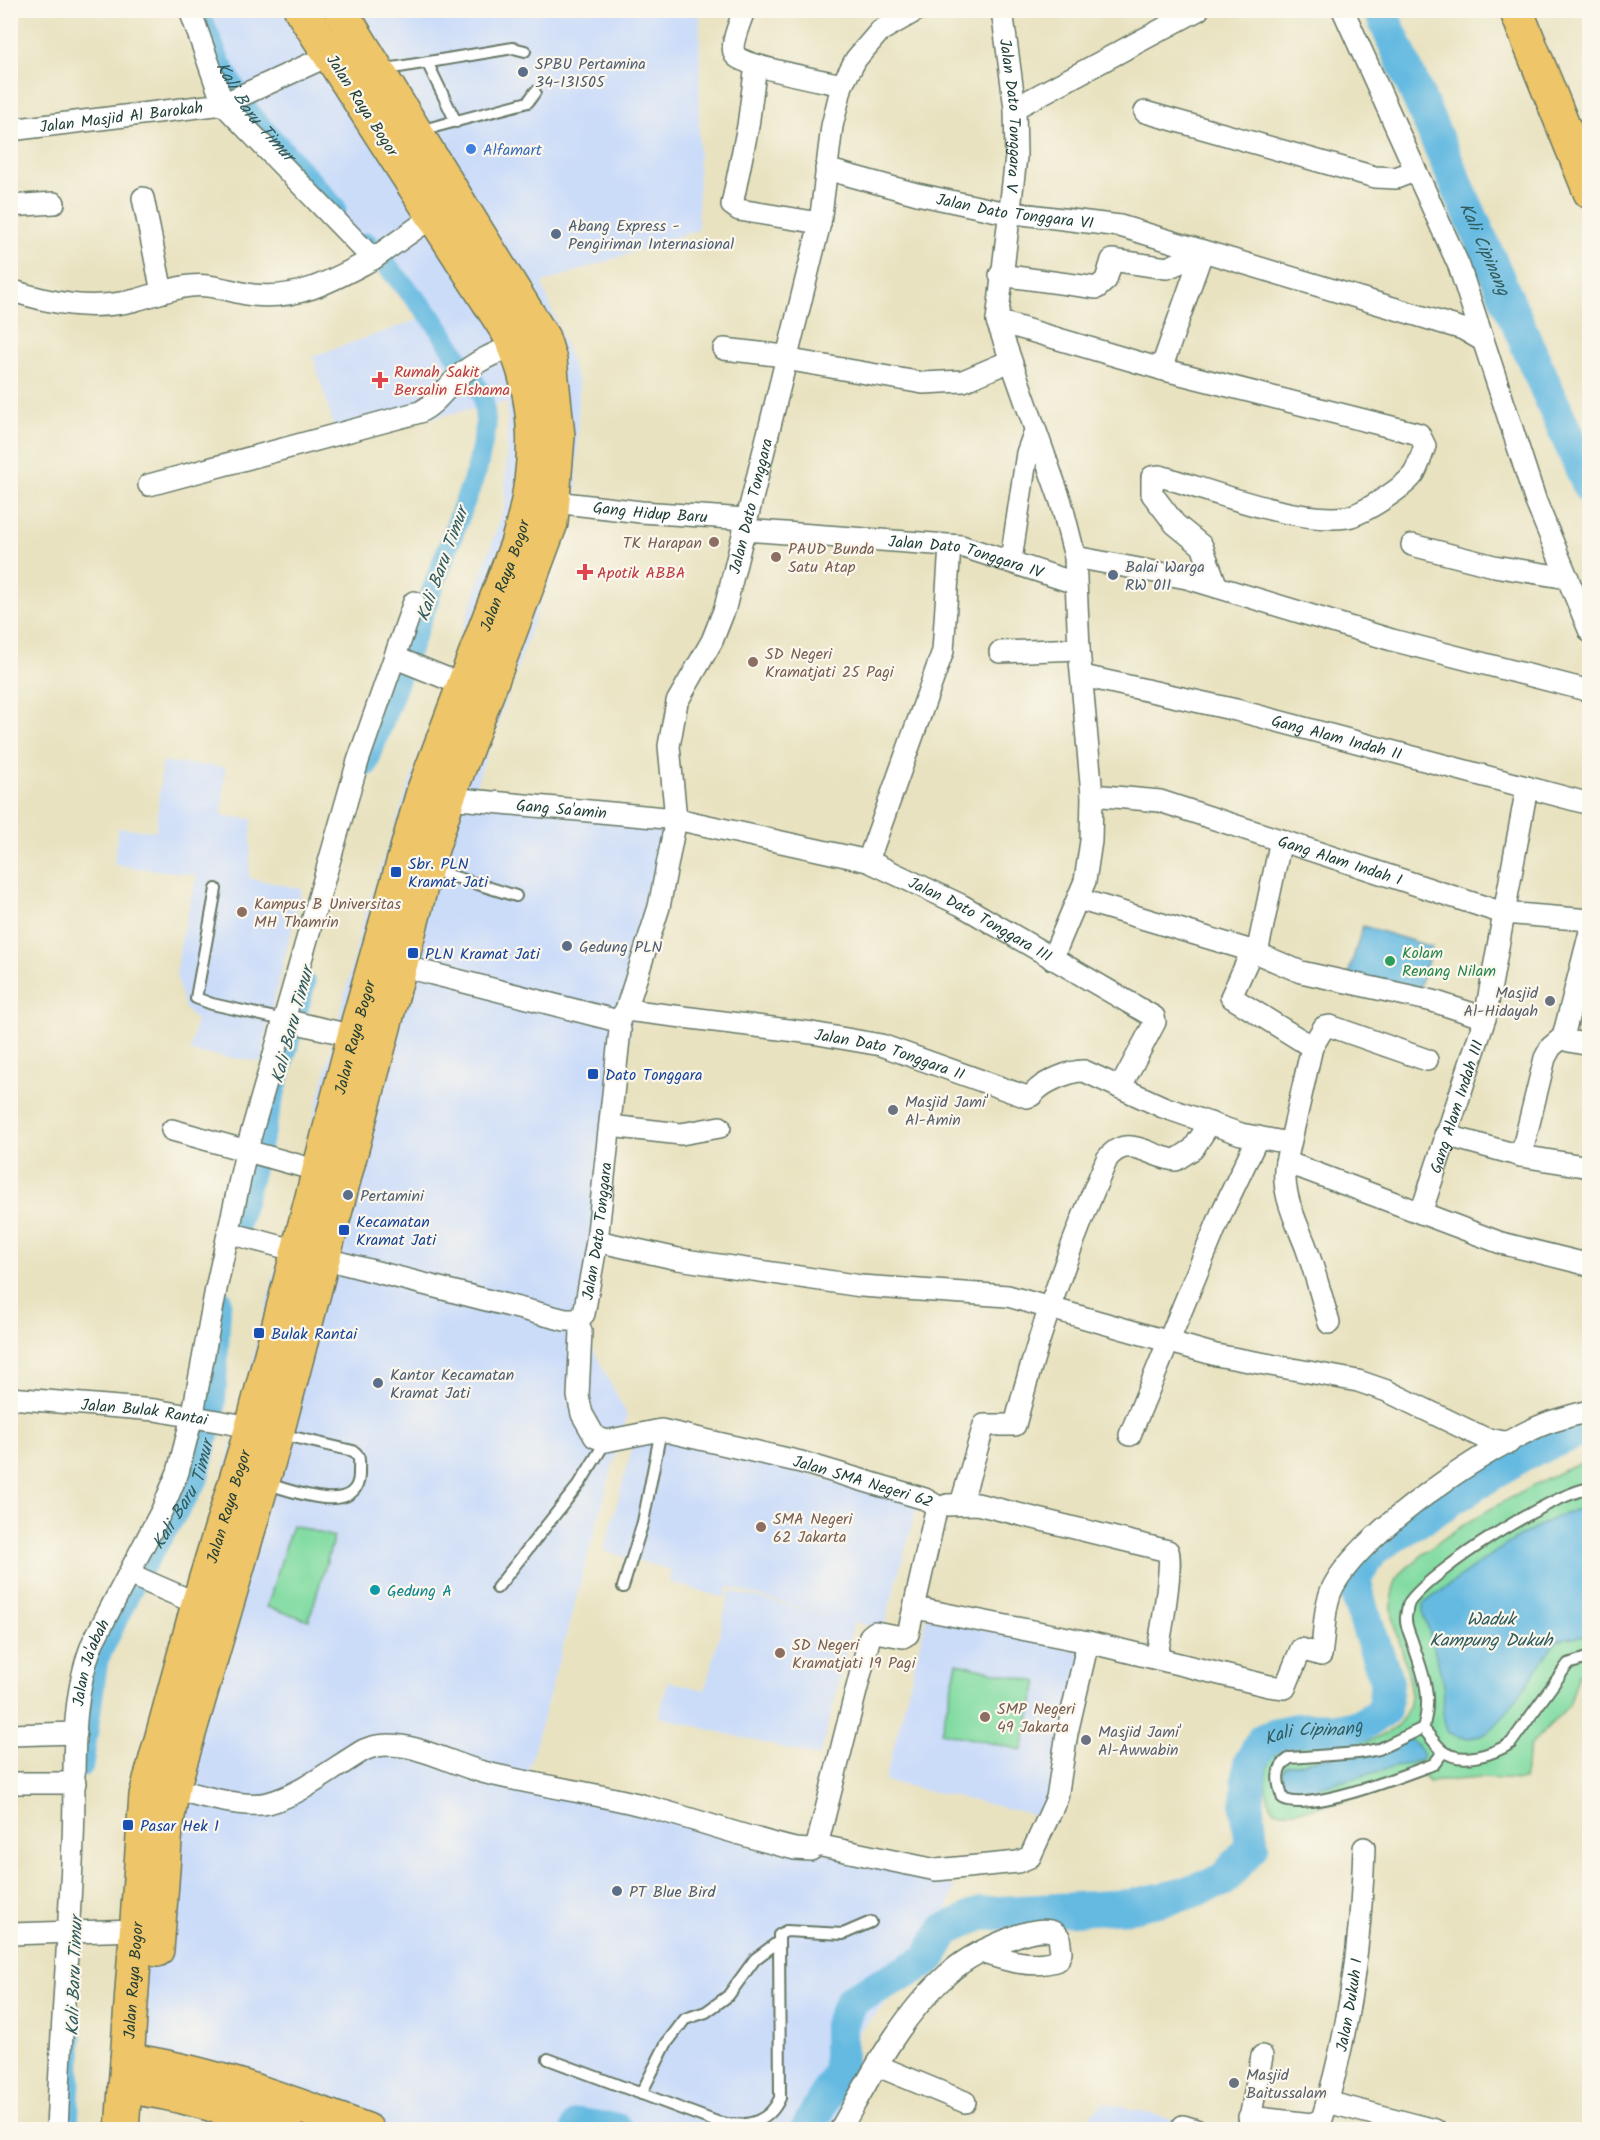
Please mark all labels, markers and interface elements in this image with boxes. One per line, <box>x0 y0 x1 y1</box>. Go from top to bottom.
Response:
street label: Jalan Dato Tonggara V <box>992 37 1027 195</box>
street label: Jalan Raya Bogor <box>319 50 405 163</box>
place label: SPBU Pertamina 34-131505 <box>535 52 646 95</box>
water label: Kali Baru Timur <box>207 56 304 172</box>
marker: SPBU Pertamina 34-131505 <box>516 65 530 79</box>
street label: Jalan Masjid Al Barokah <box>38 96 205 140</box>
place label: Alfamart <box>483 138 543 163</box>
marker: Alfamart <box>464 142 478 156</box>
street label: Jalan Dato Tonggara VI <box>934 187 1095 237</box>
water label: Kali Cipinang <box>1450 198 1517 302</box>
place label: Abang Express - Pengiriman Internasional <box>568 214 734 257</box>
marker: Abang Express - Pengiriman Internasional <box>549 227 563 241</box>
place label: Rumah Sakit Bersalin Elshama <box>394 360 510 403</box>
marker: Rumah Sakit Bersalin Elshama <box>371 371 389 389</box>
street label: Jalan Dato Tonggara <box>723 436 780 577</box>
street label: Gang Hidup Baru <box>592 496 709 530</box>
water label: Kali Baru Timur <box>409 500 479 626</box>
street label: Jalan Raya Bogor <box>474 516 538 635</box>
street label: Jalan Dato Tonggara IV <box>887 530 1047 586</box>
place label: TK Harapan <box>623 531 702 556</box>
marker: TK Harapan <box>707 535 721 549</box>
place label: PAUD Bunda Satu Atap <box>788 537 875 580</box>
marker: PAUD Bunda Satu Atap <box>769 550 783 564</box>
place label: Balai Warga RW 011 <box>1125 555 1205 598</box>
place label: Apotik ABBA <box>597 561 686 586</box>
marker: Apotik ABBA <box>578 565 592 579</box>
marker: Balai Warga RW 011 <box>1106 568 1120 582</box>
place label: SD Negeri Kramatjati 25 Pagi <box>765 642 895 685</box>
marker: SD Negeri Kramatjati 25 Pagi <box>746 655 760 669</box>
street label: Gang Alam Indah II <box>1268 709 1404 768</box>
street label: Gang Sa'amin <box>515 793 608 827</box>
street label: Gang Alam Indah I <box>1275 829 1405 893</box>
place label: Sbr. PLN Kramat Jati <box>408 852 489 895</box>
marker: Sbr. PLN Kramat Jati <box>389 865 403 879</box>
street label: Jalan Dato Tonggara III <box>904 871 1056 969</box>
place label: Kampus B Universitas MH Thamrin <box>254 892 401 935</box>
marker: Kampus B Universitas MH Thamrin <box>235 905 249 919</box>
place label: Gedung PLN <box>579 935 663 960</box>
marker: Gedung PLN <box>560 939 574 953</box>
place label: Kolam Renang Nilam <box>1402 941 1496 984</box>
place label: PLN Kramat Jati <box>425 942 541 967</box>
marker: PLN Kramat Jati <box>406 946 420 960</box>
marker: Kolam Renang Nilam <box>1383 954 1397 968</box>
water label: Kali Baru Timur <box>264 960 324 1087</box>
street label: Jalan Raya Bogor <box>328 976 384 1097</box>
place label: Masjid Al-Hidayah <box>1463 981 1539 1024</box>
marker: Masjid Al-Hidayah <box>1543 994 1557 1008</box>
street label: Jalan Dato Tonggara II <box>812 1023 968 1088</box>
street label: Gang Alam Indah III <box>1424 1037 1491 1177</box>
place label: Dato Tonggara <box>605 1063 703 1088</box>
marker: Dato Tonggara <box>586 1067 600 1081</box>
place label: Masjid Jami' Al-Amin <box>905 1090 989 1133</box>
marker: Masjid Jami' Al-Amin <box>886 1103 900 1117</box>
street label: Jalan Dato Tonggara <box>576 1161 620 1302</box>
place label: Pertamini <box>360 1184 425 1209</box>
marker: Pertamini <box>341 1188 355 1202</box>
place label: Kecamatan Kramat Jati <box>356 1210 437 1253</box>
marker: Kecamatan Kramat Jati <box>337 1223 351 1237</box>
place label: Bulak Rantai <box>271 1322 358 1347</box>
marker: Bulak Rantai <box>252 1326 266 1340</box>
place label: Kantor Kecamatan Kramat Jati <box>390 1363 514 1406</box>
marker: Kantor Kecamatan Kramat Jati <box>371 1376 385 1390</box>
street label: Jalan Bulak Rantai <box>80 1393 211 1433</box>
water label: Kali Baru Timur <box>145 1434 224 1556</box>
street label: Jalan Raya Bogor <box>200 1445 259 1566</box>
street label: Jalan SMA Negeri 62 <box>790 1450 938 1515</box>
place label: SMA Negeri 62 Jakarta <box>773 1507 853 1550</box>
marker: SMA Negeri 62 Jakarta <box>754 1520 768 1534</box>
place label: Gedung A <box>387 1579 452 1604</box>
marker: Gedung A <box>368 1583 382 1597</box>
water label: Waduk Kampung Dukuh <box>1429 1606 1554 1656</box>
street label: Jalan Ja'abah <box>66 1615 117 1708</box>
place label: SD Negeri Kramatjati 19 Pagi <box>792 1633 917 1676</box>
marker: SD Negeri Kramatjati 19 Pagi <box>773 1646 787 1660</box>
place label: SMP Negeri 49 Jakarta <box>997 1697 1076 1740</box>
marker: SMP Negeri 49 Jakarta <box>978 1710 992 1724</box>
water label: Kali Cipinang <box>1260 1712 1368 1755</box>
place label: Masjid Jami' Al-Awwabin <box>1098 1720 1182 1763</box>
marker: Masjid Jami' Al-Awwabin <box>1079 1733 1093 1747</box>
place label: Pasar Hek 1 <box>140 1814 219 1839</box>
marker: Pasar Hek 1 <box>121 1818 135 1832</box>
place label: PT Blue Bird <box>629 1880 716 1905</box>
marker: PT Blue Bird <box>610 1884 624 1898</box>
water label: Kali Baru Timur <box>59 1912 92 2036</box>
street label: Jalan Raya Bogor <box>118 1919 151 2040</box>
street label: Jalan Dukuh I <box>1330 1957 1370 2054</box>
place label: Masjid Baitussalam <box>1246 2063 1327 2106</box>
marker: Masjid Baitussalam <box>1227 2076 1241 2090</box>

